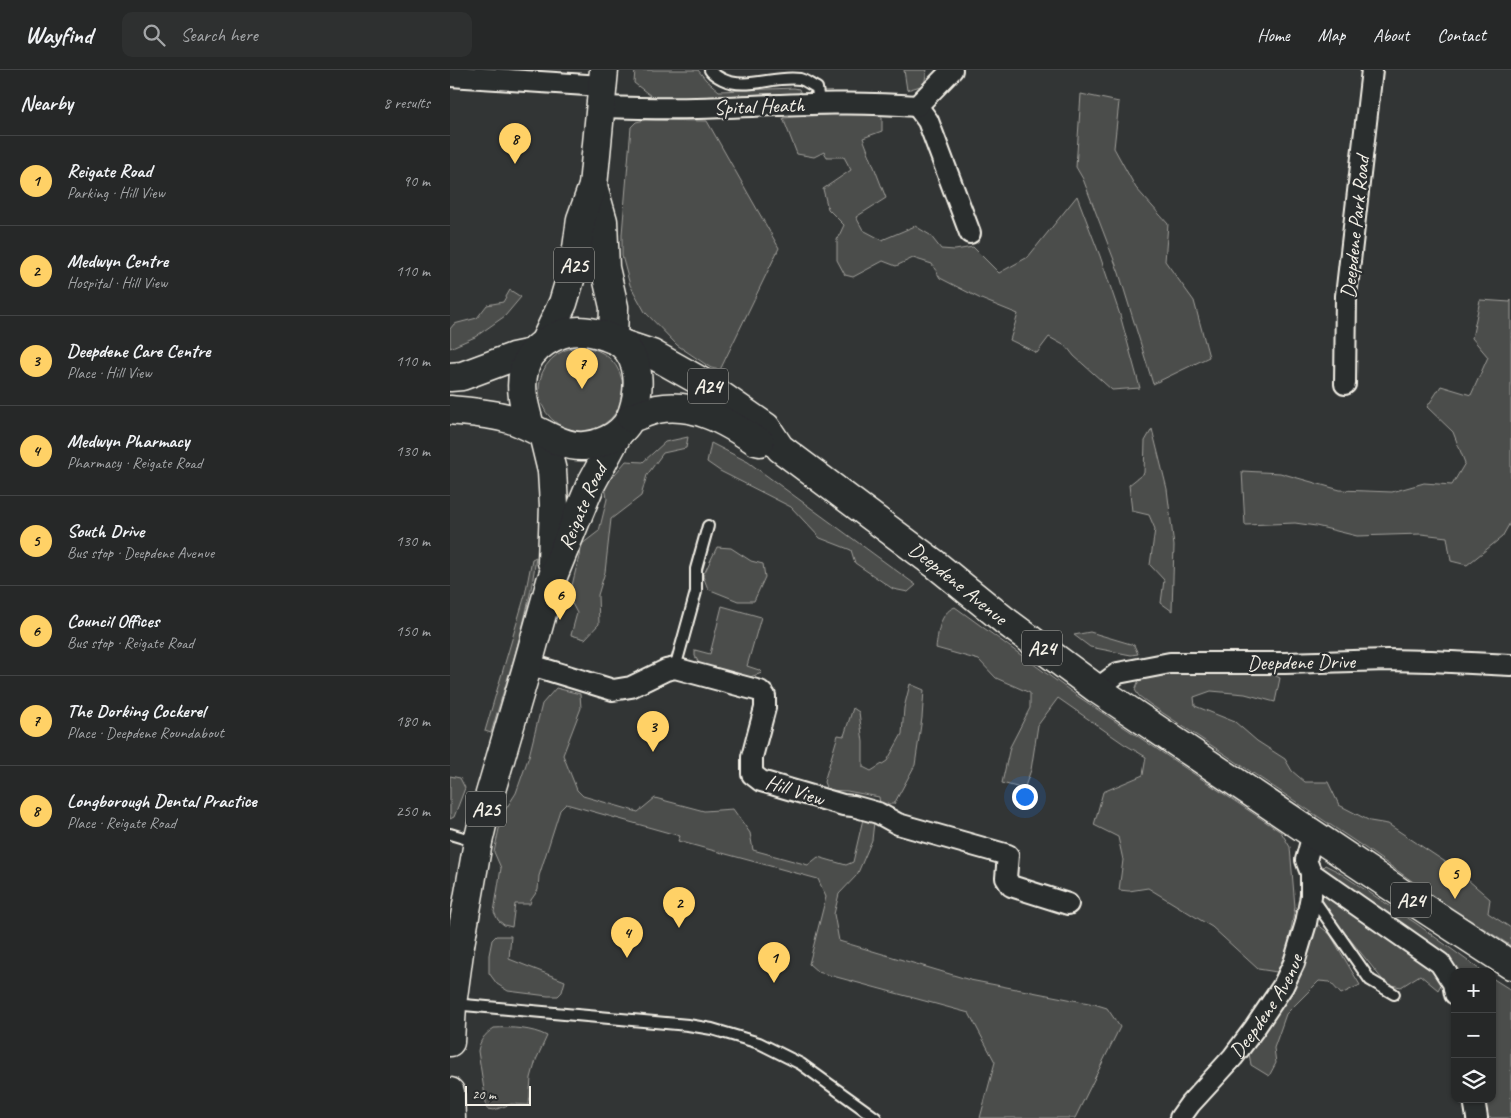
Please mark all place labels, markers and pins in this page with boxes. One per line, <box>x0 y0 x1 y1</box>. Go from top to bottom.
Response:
pin: 8 <box>499 123 531 164</box>
pin: 7 <box>566 348 598 389</box>
pin: 6 <box>544 579 576 620</box>
pin: 3 <box>637 711 669 752</box>
pin: 5 <box>1439 858 1471 899</box>
pin: 2 <box>663 887 695 928</box>
pin: 4 <box>611 917 643 958</box>
pin: 1 <box>758 942 790 983</box>

